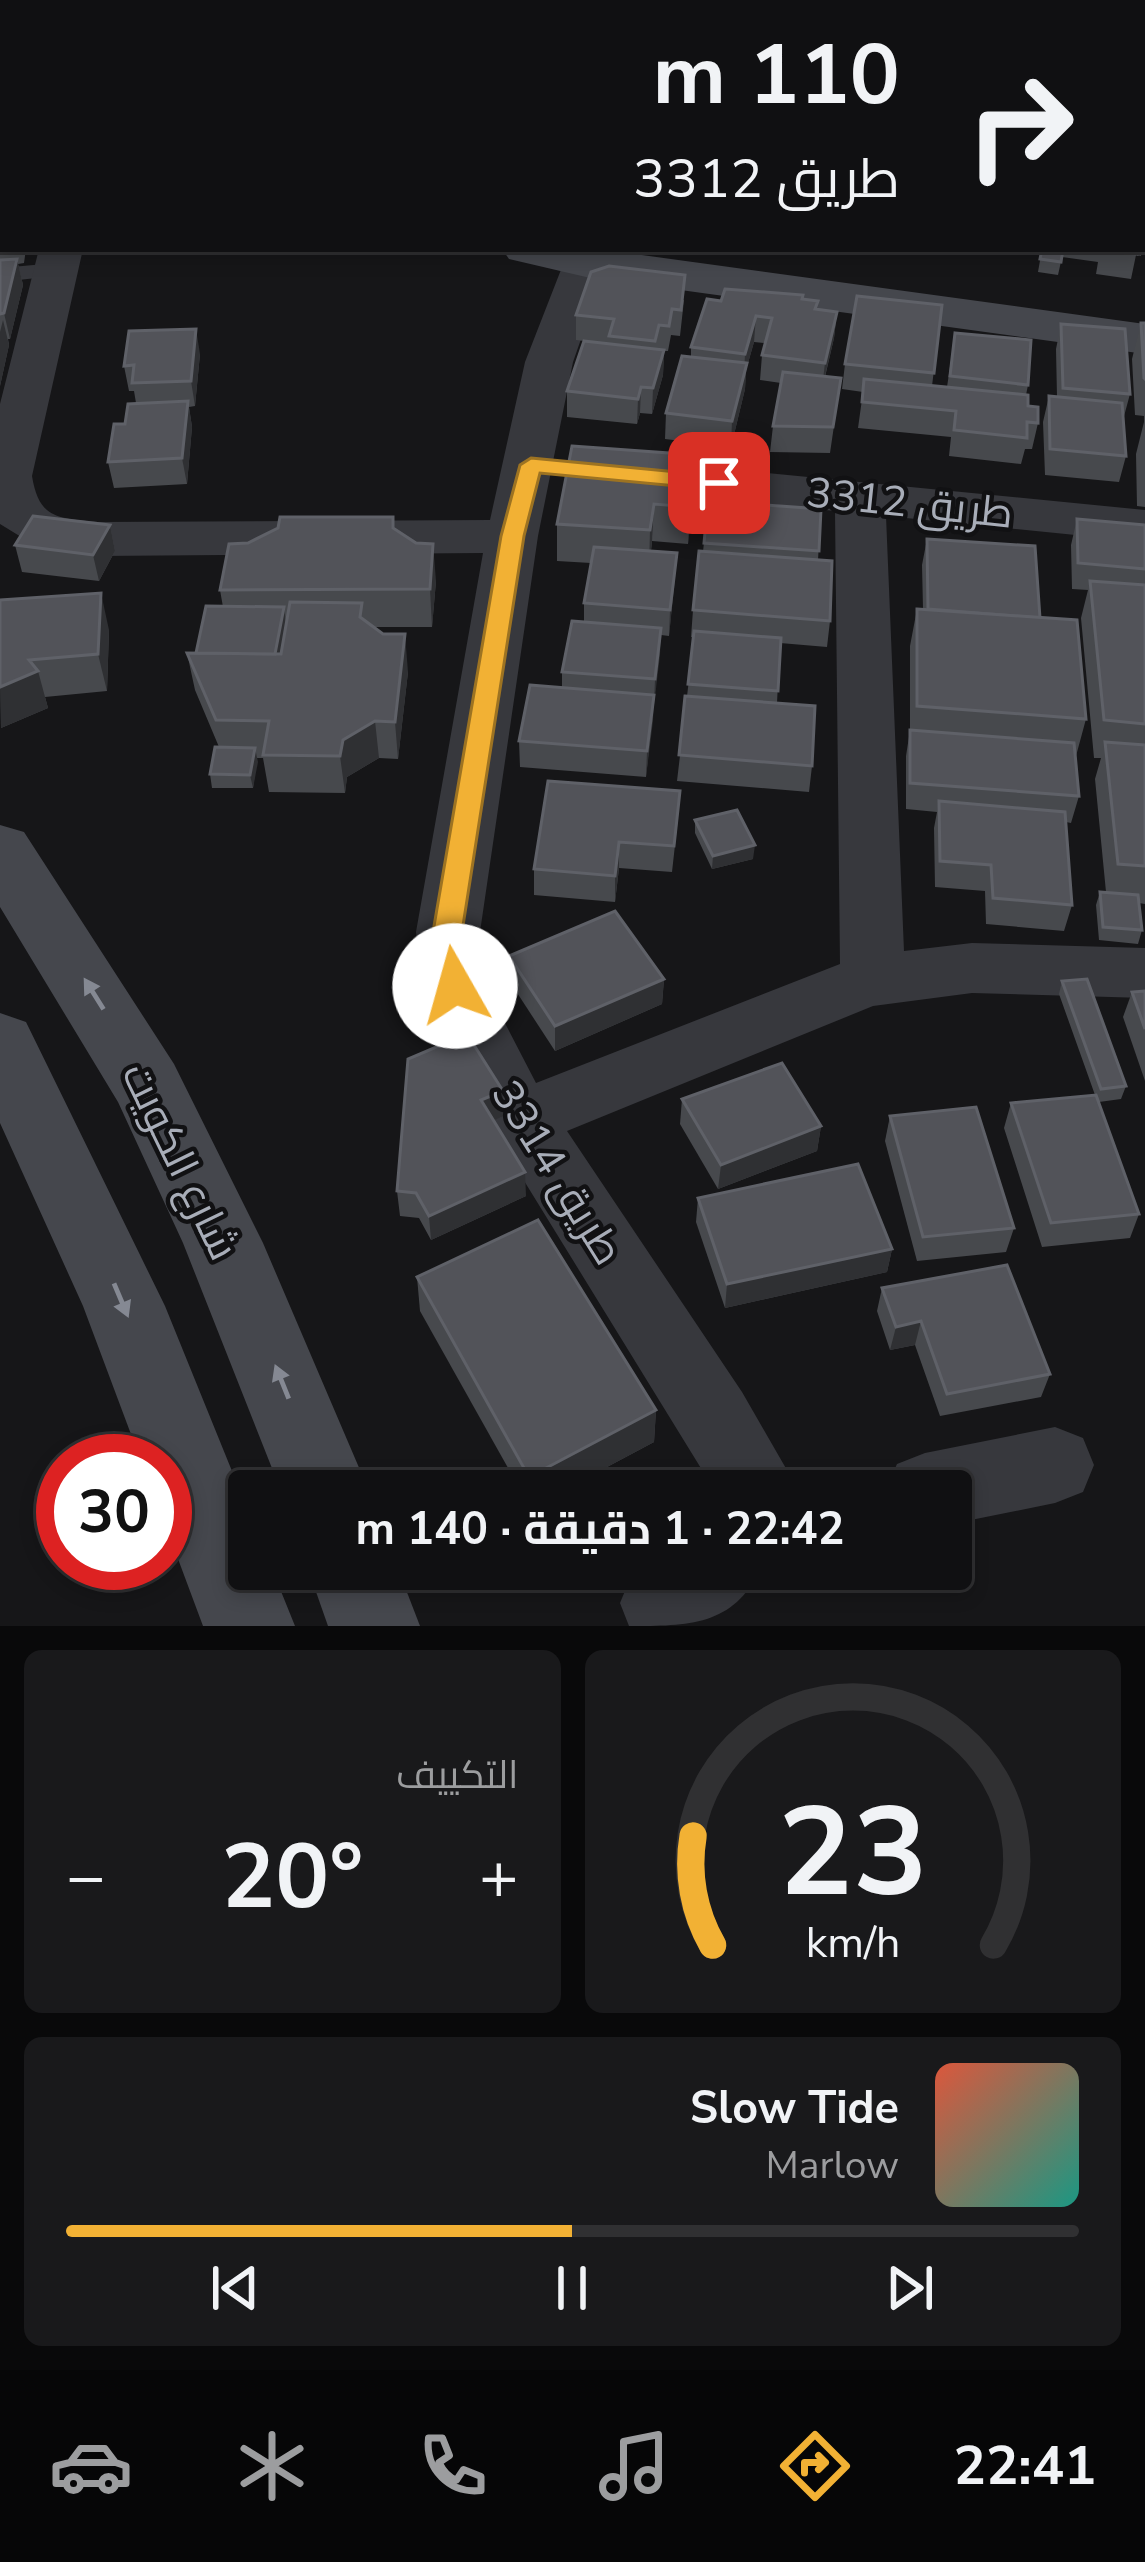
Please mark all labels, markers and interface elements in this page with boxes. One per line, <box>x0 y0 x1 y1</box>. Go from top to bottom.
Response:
text: 110 m <box>652 18 900 133</box>
icon: right <box>942 48 1098 204</box>
text: طريق 3312 <box>633 142 900 216</box>
pin <box>668 432 770 534</box>
icon: arrive <box>686 450 752 516</box>
street label: طريق 3312 <box>804 464 1016 543</box>
position arrow <box>392 923 518 1049</box>
one-way arrow <box>84 977 105 1011</box>
street label: شارع الكويت <box>107 1054 252 1270</box>
street label: طريق 3314 <box>478 1070 636 1276</box>
one-way arrow <box>112 1283 132 1318</box>
one-way arrow <box>272 1364 291 1400</box>
speed limit sign: 30 <box>36 1434 192 1590</box>
text: 22:42 · 1 دقيقة · 140 m <box>355 1499 845 1560</box>
text: التكييف <box>396 1749 519 1802</box>
text: 23 <box>778 1768 928 1938</box>
text: 20° <box>221 1816 363 1939</box>
text: − <box>66 1832 106 1922</box>
text: + <box>479 1832 519 1922</box>
text: km/h <box>805 1913 900 1971</box>
text: Slow Tide <box>690 2078 899 2139</box>
text: Marlow <box>765 2139 899 2192</box>
icon: previous <box>202 2255 268 2321</box>
icon: pause <box>539 2255 605 2321</box>
icon: next <box>877 2255 943 2321</box>
icon: car <box>49 2424 133 2508</box>
icon: climate <box>230 2424 314 2508</box>
icon: phone <box>411 2424 495 2508</box>
icon: music <box>592 2424 676 2508</box>
icon: directions <box>773 2424 857 2508</box>
text: 22:41 <box>954 2429 1097 2503</box>

